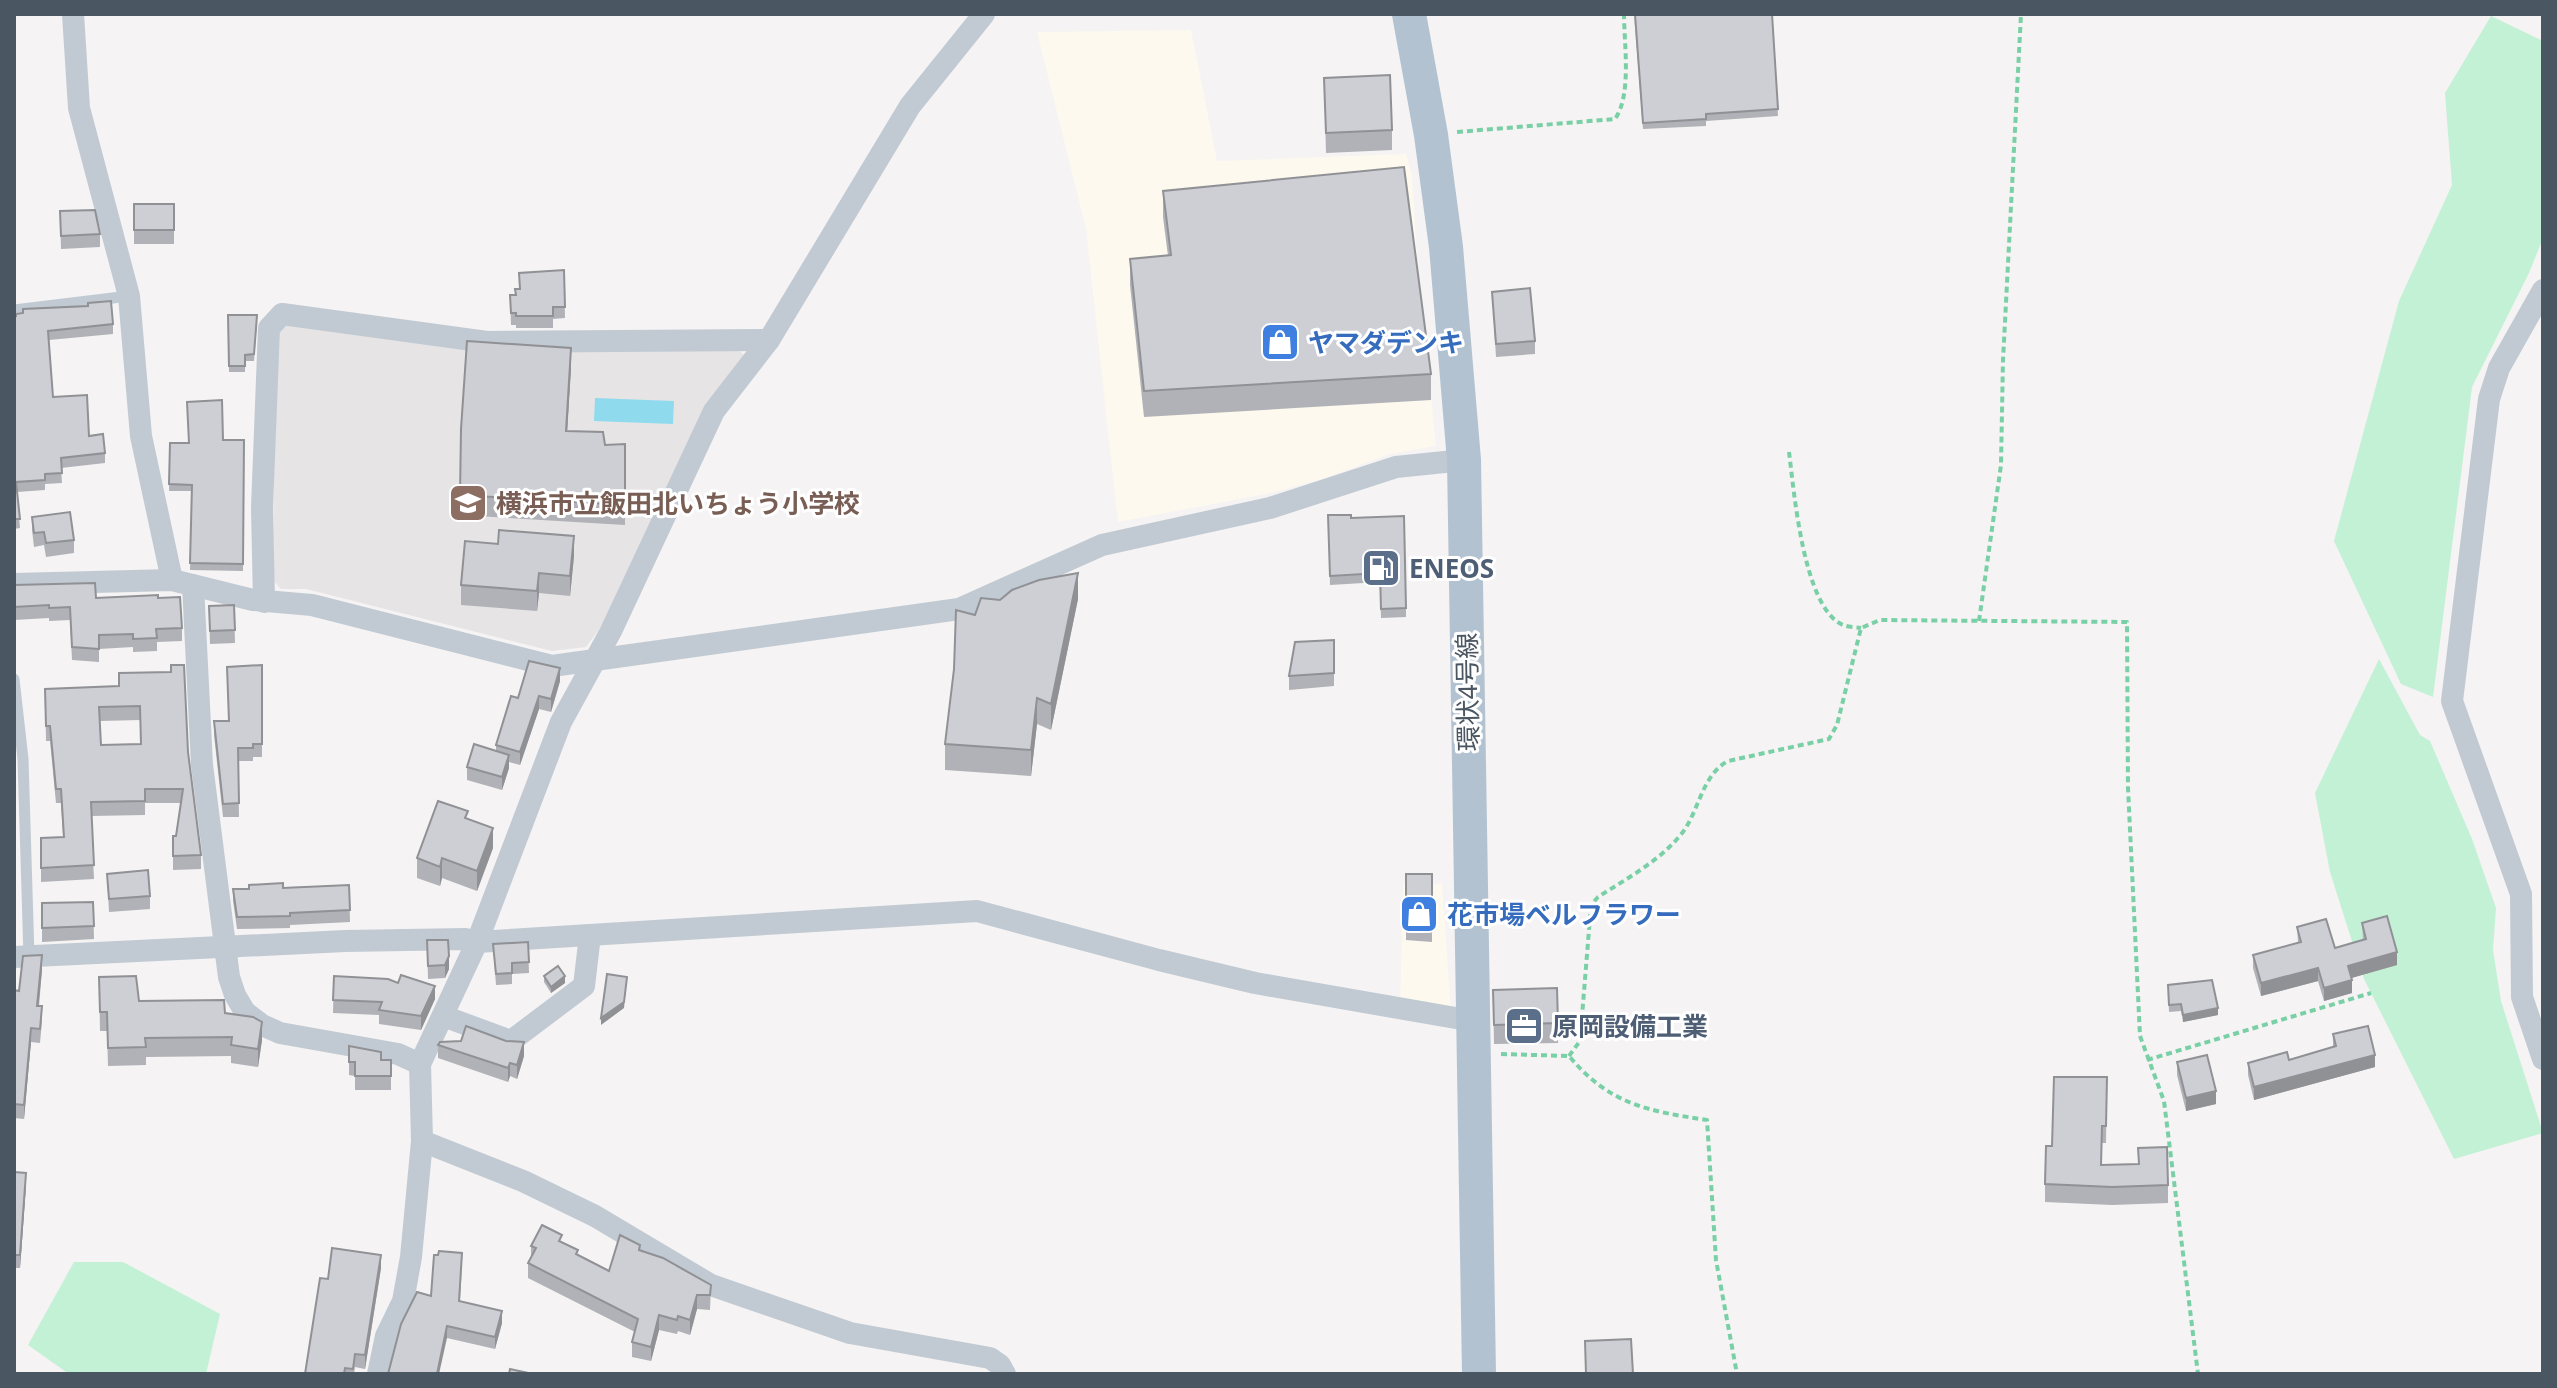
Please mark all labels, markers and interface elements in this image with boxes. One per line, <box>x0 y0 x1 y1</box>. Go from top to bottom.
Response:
shop icon: ヤマダデンキ <box>1259 321 1301 363</box>
place label: ヤマダデンキ <box>1308 324 1464 360</box>
school or university icon: 横浜市立飯田北いちょう小学校 <box>447 482 489 524</box>
place label: 横浜市立飯田北いちょう小学校 <box>496 485 860 521</box>
fuel station icon: ENEOS <box>1360 547 1402 589</box>
place label: ENEOS <box>1409 550 1494 586</box>
street label: 環状4号線 <box>1448 632 1486 752</box>
shop icon: 花市場ベルフラワー <box>1398 893 1440 935</box>
place label: 花市場ベルフラワー <box>1447 896 1681 932</box>
office icon: 原岡設備工業 <box>1503 1005 1545 1047</box>
place label: 原岡設備工業 <box>1552 1008 1708 1044</box>

